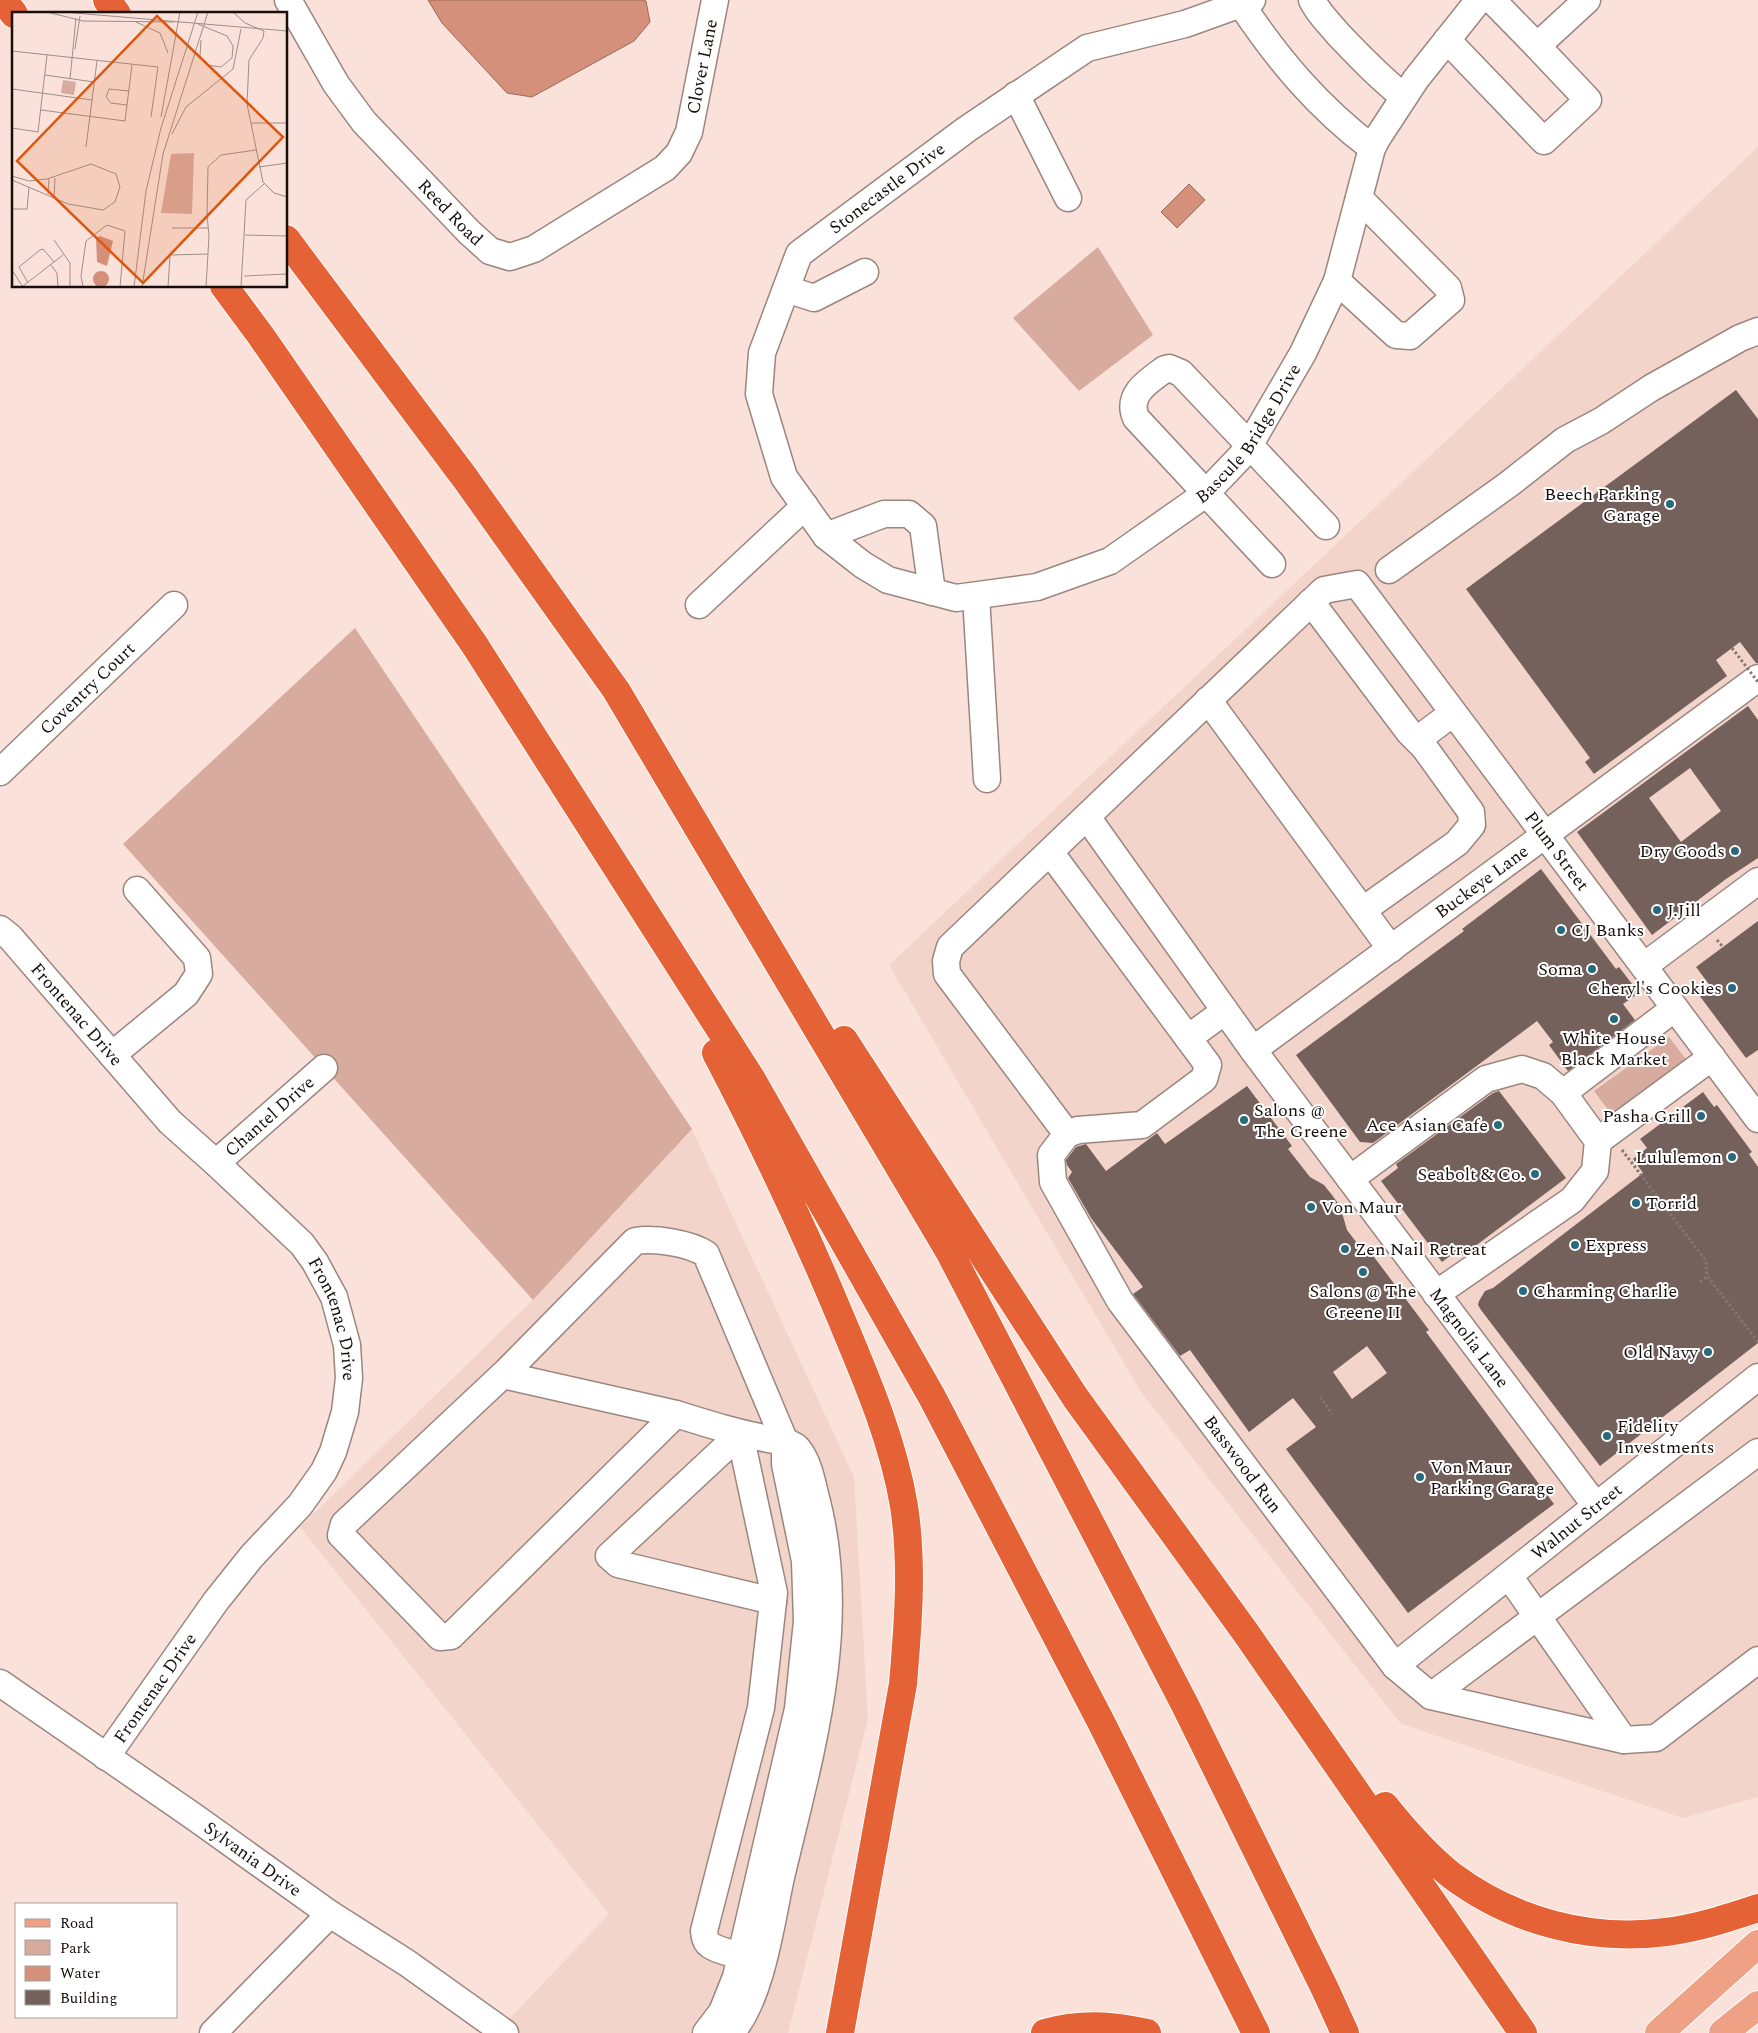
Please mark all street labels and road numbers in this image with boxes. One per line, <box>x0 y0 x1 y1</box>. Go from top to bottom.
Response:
street label: Clover Lane <box>680 17 725 117</box>
street label: Stonecastle Drive <box>824 136 951 241</box>
street label: Reed Road <box>411 173 489 253</box>
street label: Bascule Bridge Drive <box>1190 359 1308 511</box>
street label: Coventry Court <box>34 636 142 741</box>
street label: Plum Street <box>1518 806 1596 897</box>
street label: Buckeye Lane <box>1430 838 1534 926</box>
street label: Frontenac Drive <box>24 957 129 1072</box>
street label: Chantel Drive <box>219 1069 321 1164</box>
street label: Frontenac Drive <box>301 1252 362 1382</box>
street label: Magnolia Lane <box>1422 1282 1516 1394</box>
street label: Basswood Run <box>1197 1410 1288 1519</box>
street label: Walnut Street <box>1525 1477 1628 1567</box>
street label: Frontenac Drive <box>107 1628 204 1749</box>
street label: Sylvania Drive <box>198 1815 307 1904</box>

